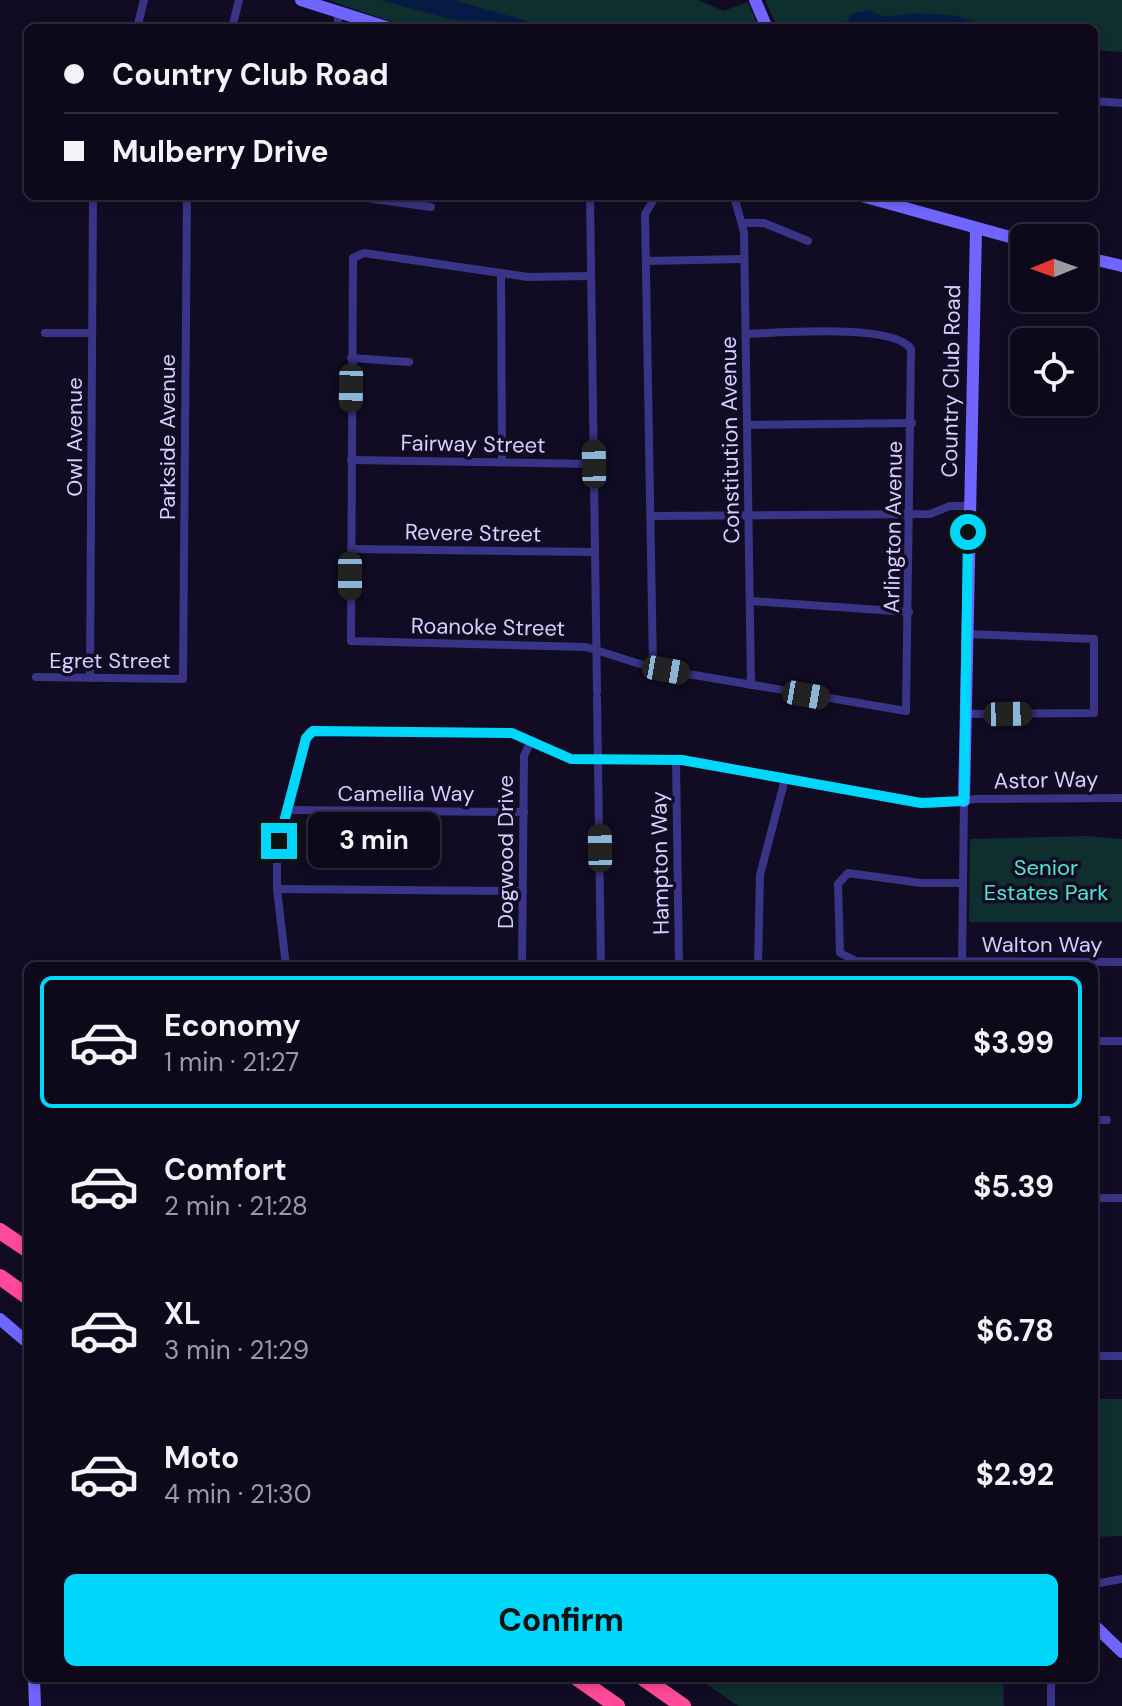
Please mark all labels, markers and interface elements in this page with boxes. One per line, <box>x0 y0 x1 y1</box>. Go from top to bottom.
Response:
text: Country Club Road <box>112 55 389 94</box>
text: Mulberry Drive <box>112 132 329 171</box>
north arrow <box>1010 224 1098 312</box>
map controls <box>1010 224 1098 416</box>
street label: Country Club Road <box>935 284 967 478</box>
button: locate <box>1010 328 1098 416</box>
street label: Constitution Avenue <box>714 336 746 544</box>
street label: Parkside Avenue <box>153 354 182 520</box>
car <box>339 364 363 412</box>
street label: Owl Avenue <box>60 377 89 497</box>
street label: Fairway Street <box>400 428 546 460</box>
car <box>582 440 606 488</box>
street label: Arlington Avenue <box>877 441 909 613</box>
route start <box>950 514 986 550</box>
street label: Revere Street <box>405 517 541 549</box>
car <box>338 552 362 600</box>
street label: Roanoke Street <box>411 611 565 643</box>
street label: Egret Street <box>49 646 171 675</box>
car <box>640 654 692 686</box>
car <box>780 679 832 711</box>
car <box>984 702 1032 726</box>
street label: Astor Way <box>993 765 1099 795</box>
street label: Dogwood Drive <box>491 775 520 929</box>
street label: Camellia Way <box>338 779 474 808</box>
street label: Hampton Way <box>644 791 676 935</box>
callout: 3 min <box>307 813 439 869</box>
route end <box>261 823 297 859</box>
text: 3 min <box>339 823 409 857</box>
car <box>588 824 612 872</box>
park label: Senior Estates Park <box>984 853 1108 907</box>
street label: Walton Way <box>981 930 1103 959</box>
icon: car <box>68 1006 140 1078</box>
text: Economy <box>164 1006 301 1045</box>
text: $3.99 <box>973 1023 1054 1062</box>
text: 1 min · 21:27 <box>164 1045 299 1079</box>
icon: car <box>68 1150 140 1222</box>
text: Comfort <box>164 1150 287 1189</box>
text: $5.39 <box>973 1167 1054 1206</box>
text: 2 min · 21:28 <box>164 1189 308 1223</box>
icon: car <box>68 1294 140 1366</box>
text: XL <box>164 1294 201 1333</box>
text: $6.78 <box>976 1311 1054 1350</box>
text: 3 min · 21:29 <box>164 1333 309 1367</box>
icon: car <box>68 1438 140 1510</box>
text: Moto <box>164 1438 239 1477</box>
text: $2.92 <box>976 1455 1054 1494</box>
text: 4 min · 21:30 <box>164 1477 312 1511</box>
button: Confirm <box>64 1574 1058 1666</box>

